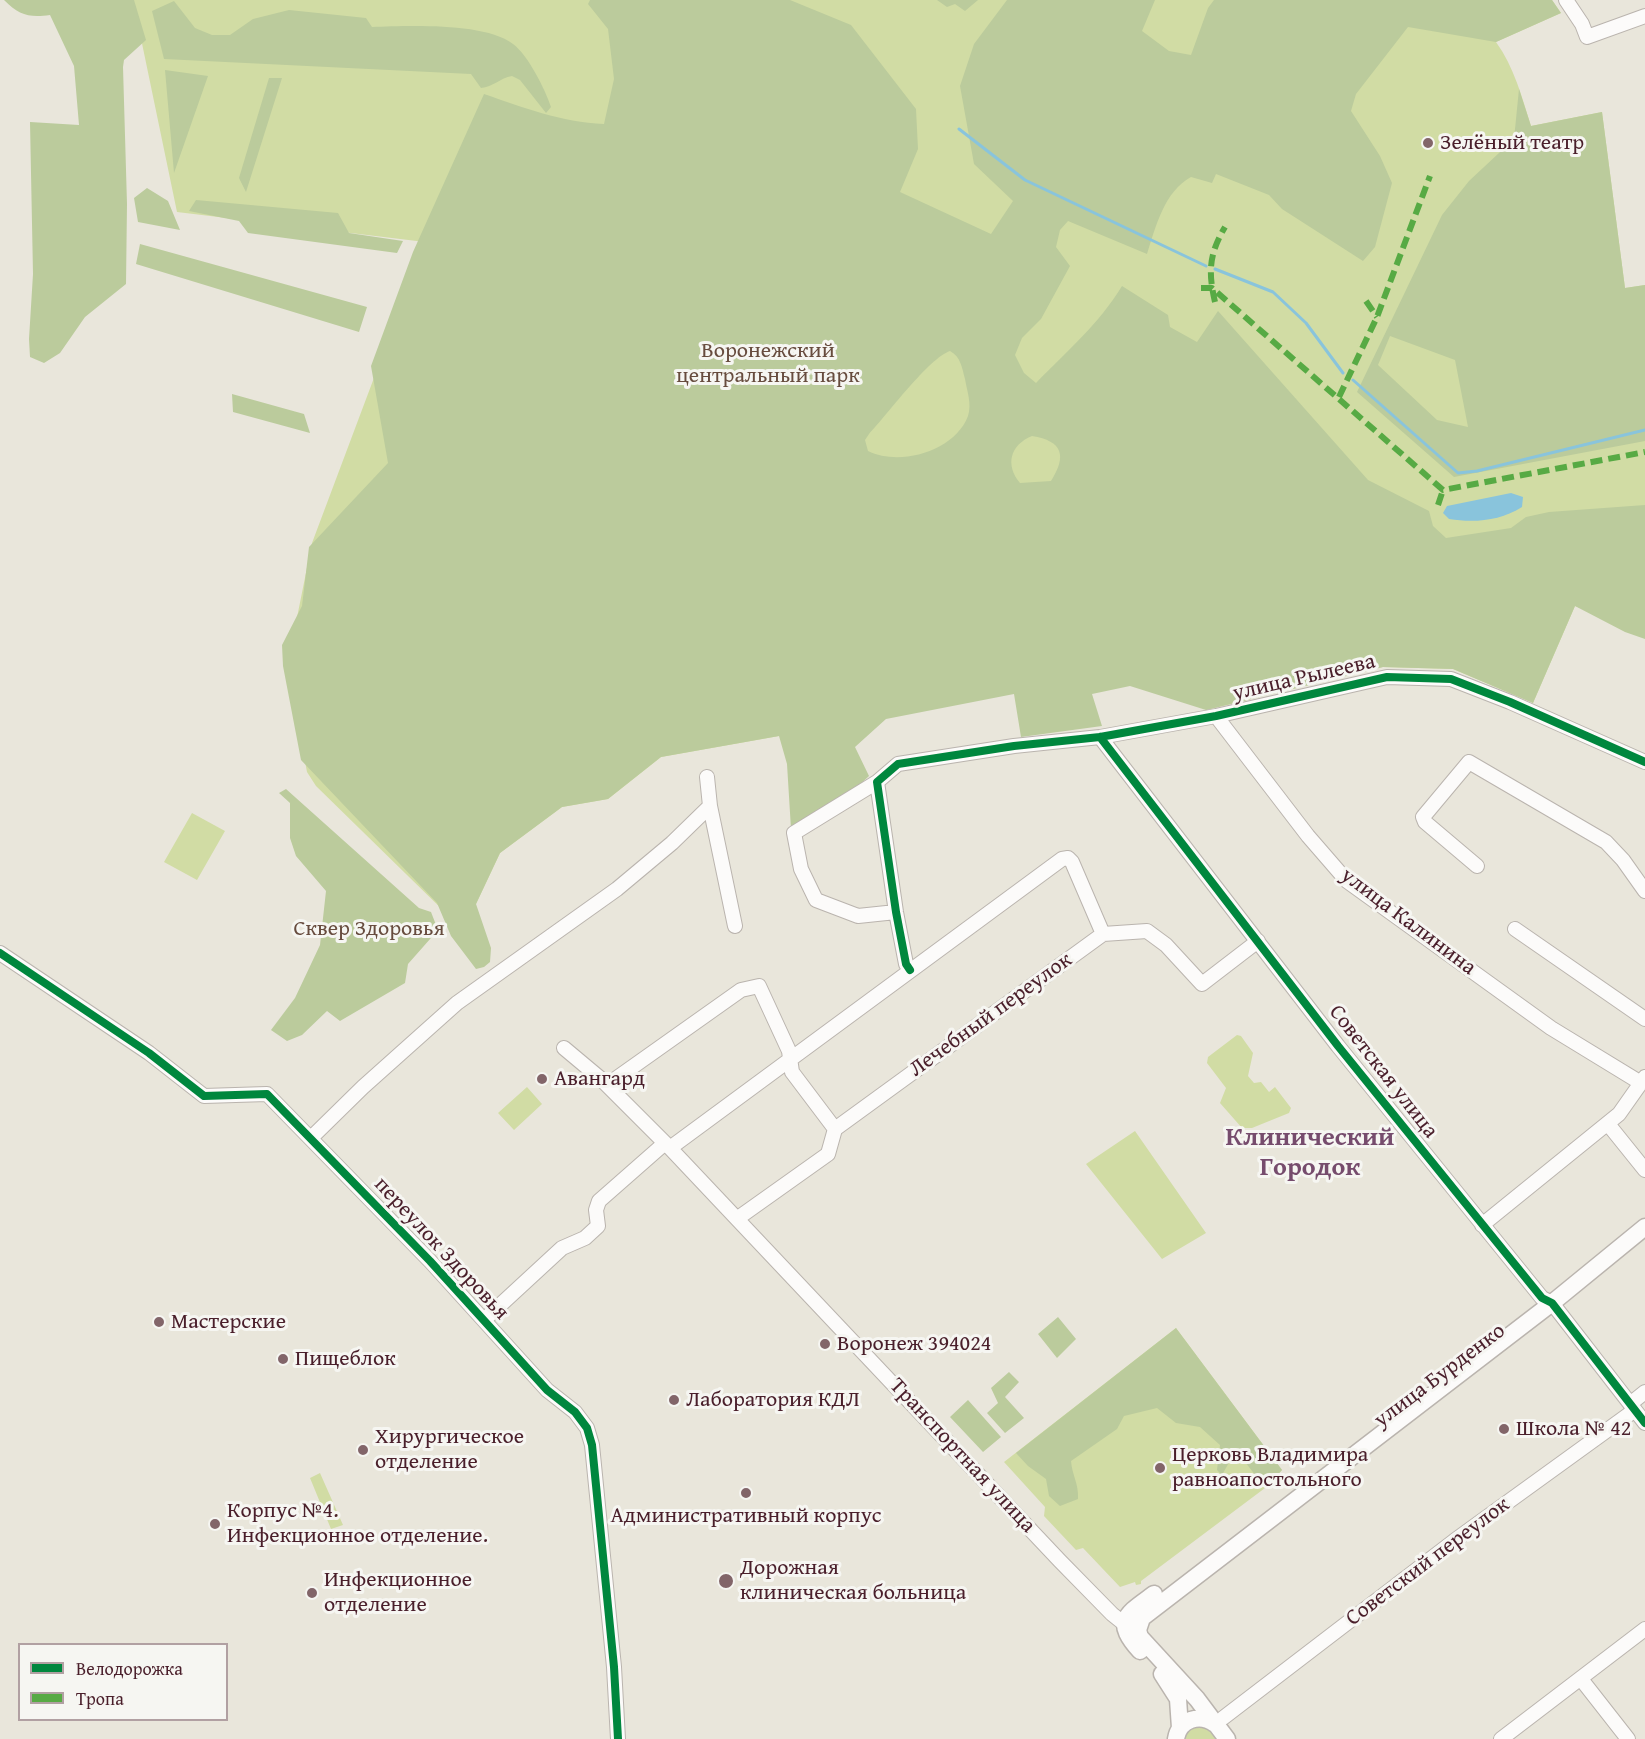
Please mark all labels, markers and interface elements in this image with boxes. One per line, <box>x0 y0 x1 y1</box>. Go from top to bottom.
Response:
place label: Зелёный театр <box>1440 130 1584 156</box>
marker: Зелёный театр <box>1421 136 1435 150</box>
park label: Воронежский центральный парк <box>676 338 860 390</box>
street label: улица Рылеева <box>1230 649 1378 707</box>
street label: улица Калинина <box>1335 863 1481 981</box>
park label: Сквер Здоровья <box>293 916 445 942</box>
street label: Лечебный переулок <box>904 947 1078 1083</box>
street label: Советская улица <box>1323 1000 1443 1144</box>
place label: Авангард <box>554 1066 645 1092</box>
marker: Авангард <box>535 1072 549 1086</box>
district label: Клинический Городок <box>1226 1122 1394 1184</box>
street label: переулок Здоровья <box>368 1172 514 1326</box>
place label: Мастерские <box>171 1309 286 1335</box>
marker: Мастерские <box>152 1315 166 1329</box>
street label: улица Бурденко <box>1369 1318 1511 1434</box>
place label: Воронеж 394024 <box>837 1331 991 1357</box>
marker: Воронеж 394024 <box>818 1337 832 1351</box>
place label: Пищеблок <box>295 1346 396 1372</box>
marker: Пищеблок <box>276 1352 290 1366</box>
street label: Транспортная улица <box>883 1373 1041 1539</box>
place label: Лаборатория КДЛ <box>686 1387 860 1413</box>
marker: Лаборатория КДЛ <box>667 1393 681 1407</box>
place label: Школа № 42 <box>1516 1416 1631 1442</box>
marker: Школа № 42 <box>1497 1422 1511 1436</box>
place label: Хирургическое отделение <box>375 1424 524 1476</box>
place label: Церковь Владимира равноапостольного <box>1172 1442 1368 1494</box>
marker: Хирургическое отделение <box>356 1443 370 1457</box>
marker: Церковь Владимира равноапостольного <box>1153 1461 1167 1475</box>
marker: Административный корпус <box>739 1486 753 1500</box>
street label: Советский переулок <box>1341 1492 1515 1632</box>
place label: Корпус №4. Инфекционное отделение. <box>227 1498 488 1550</box>
place label: Административный корпус <box>610 1503 882 1529</box>
marker: Корпус №4. Инфекционное отделение. <box>208 1517 222 1531</box>
place label: Дорожная клиническая больница <box>740 1555 966 1606</box>
place label: Инфекционное отделение <box>324 1567 472 1618</box>
marker: Дорожная клиническая больница <box>717 1572 735 1590</box>
marker: Инфекционное отделение <box>305 1586 319 1600</box>
legend <box>18 1643 228 1721</box>
text: Велодорожка <box>76 1655 183 1682</box>
text: Тропа <box>76 1685 124 1712</box>

